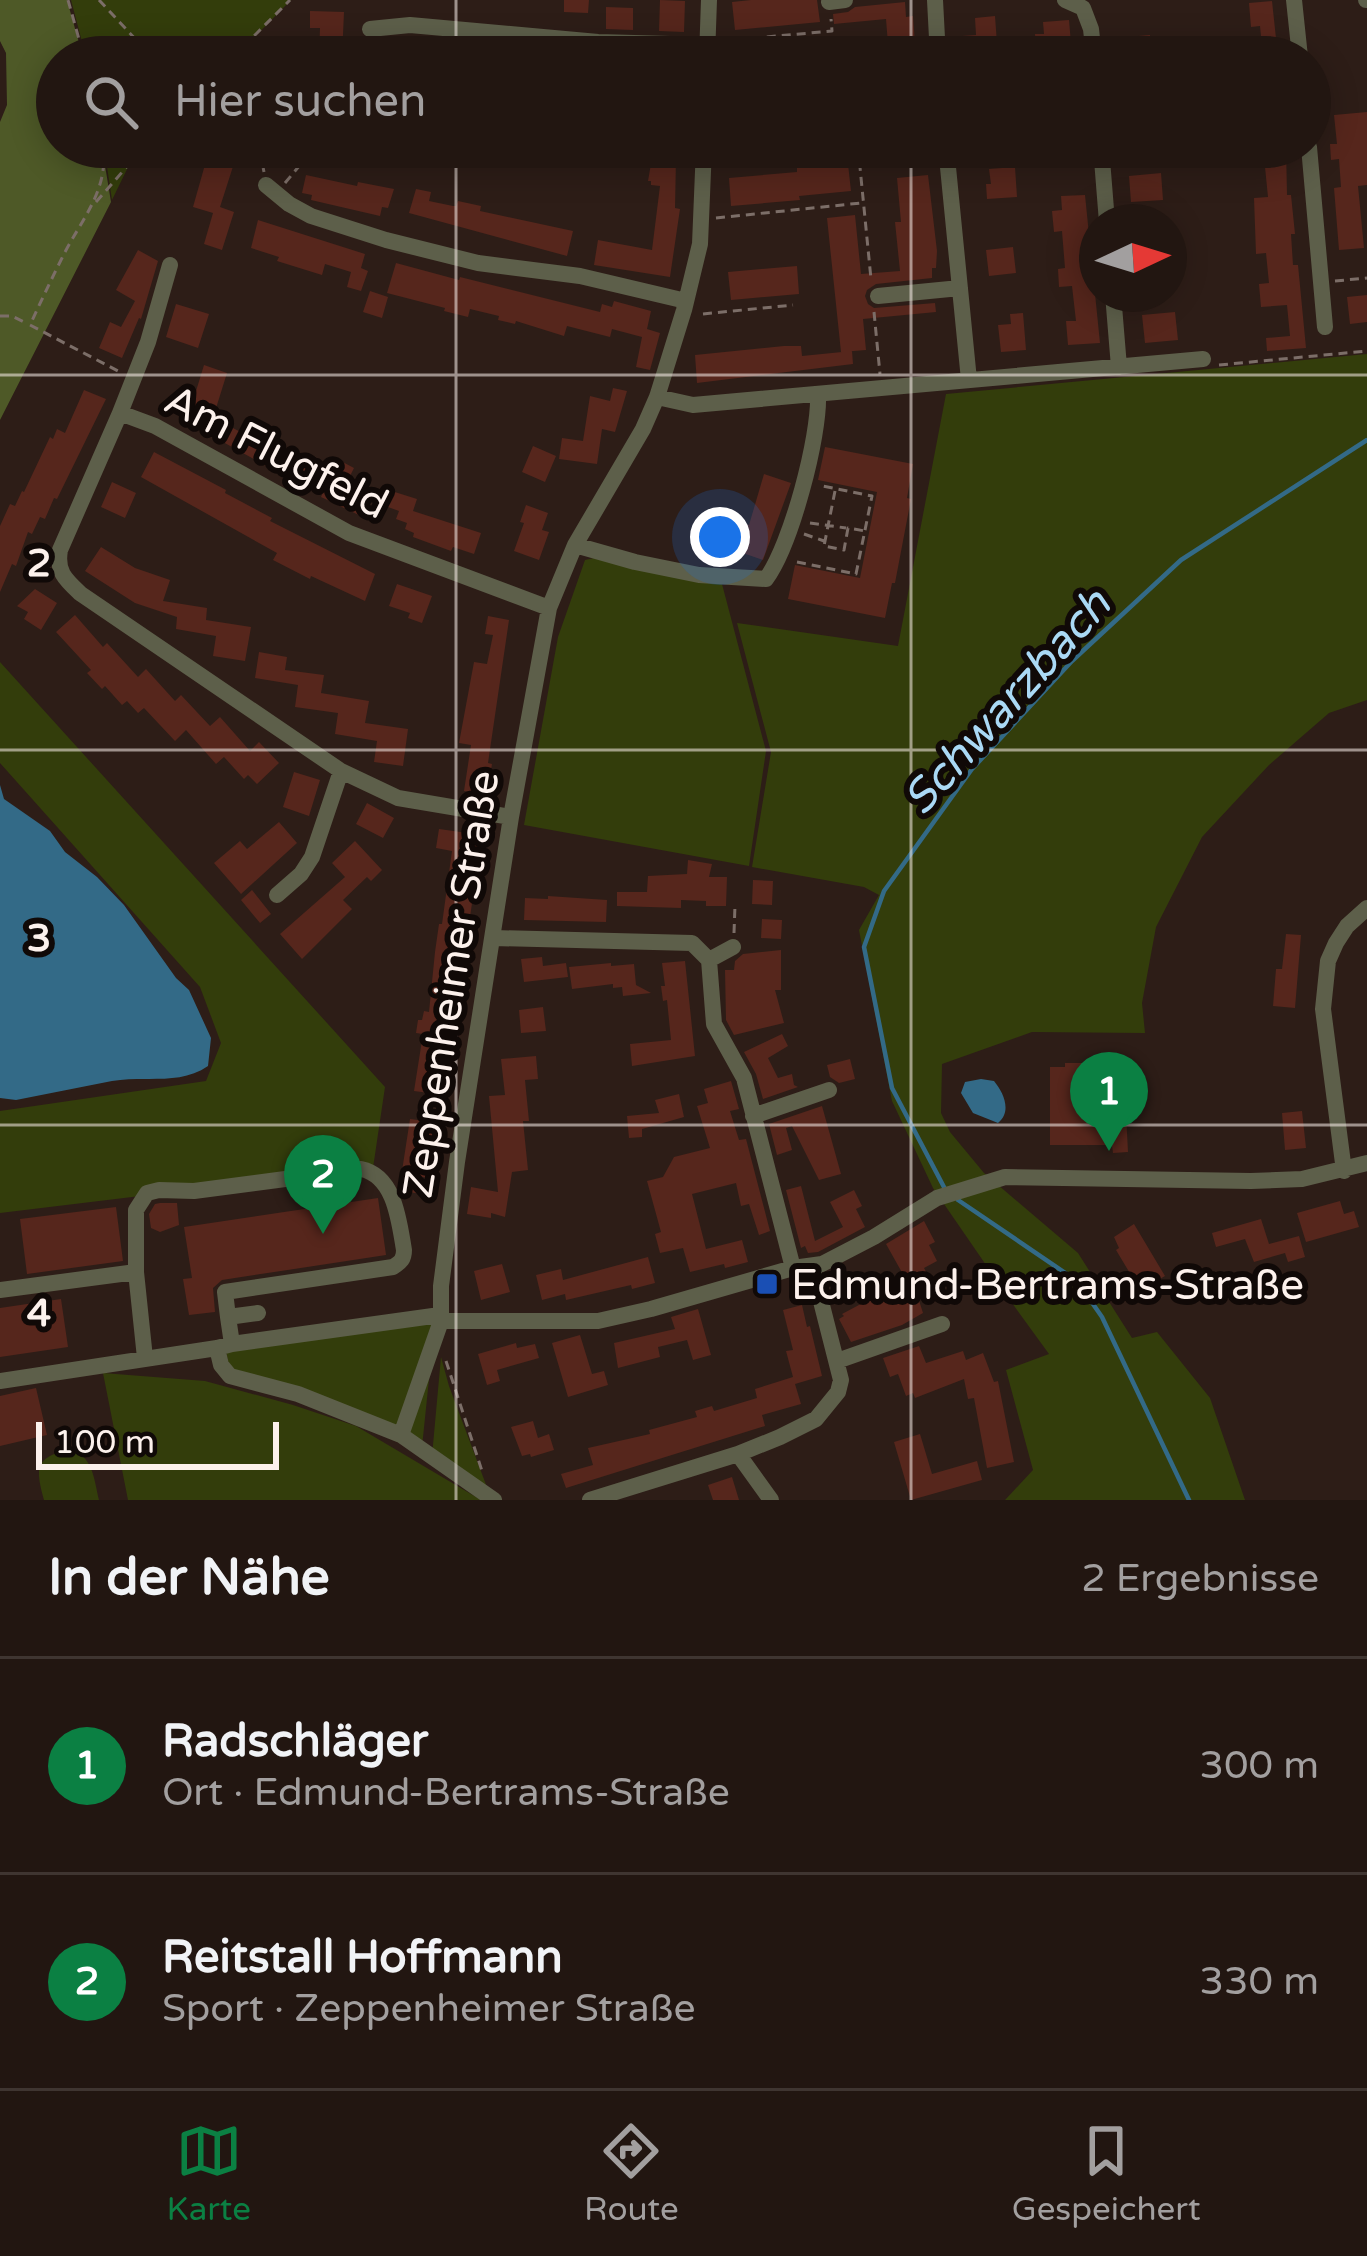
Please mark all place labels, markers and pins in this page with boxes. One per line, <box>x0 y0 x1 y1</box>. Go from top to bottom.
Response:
pin: 1 <box>1070 1052 1148 1151</box>
pin: 2 <box>284 1135 362 1234</box>
place label: Edmund-Bertrams-Straße <box>791 1260 1304 1311</box>
marker: Edmund-Bertrams-Straße <box>754 1271 780 1297</box>

